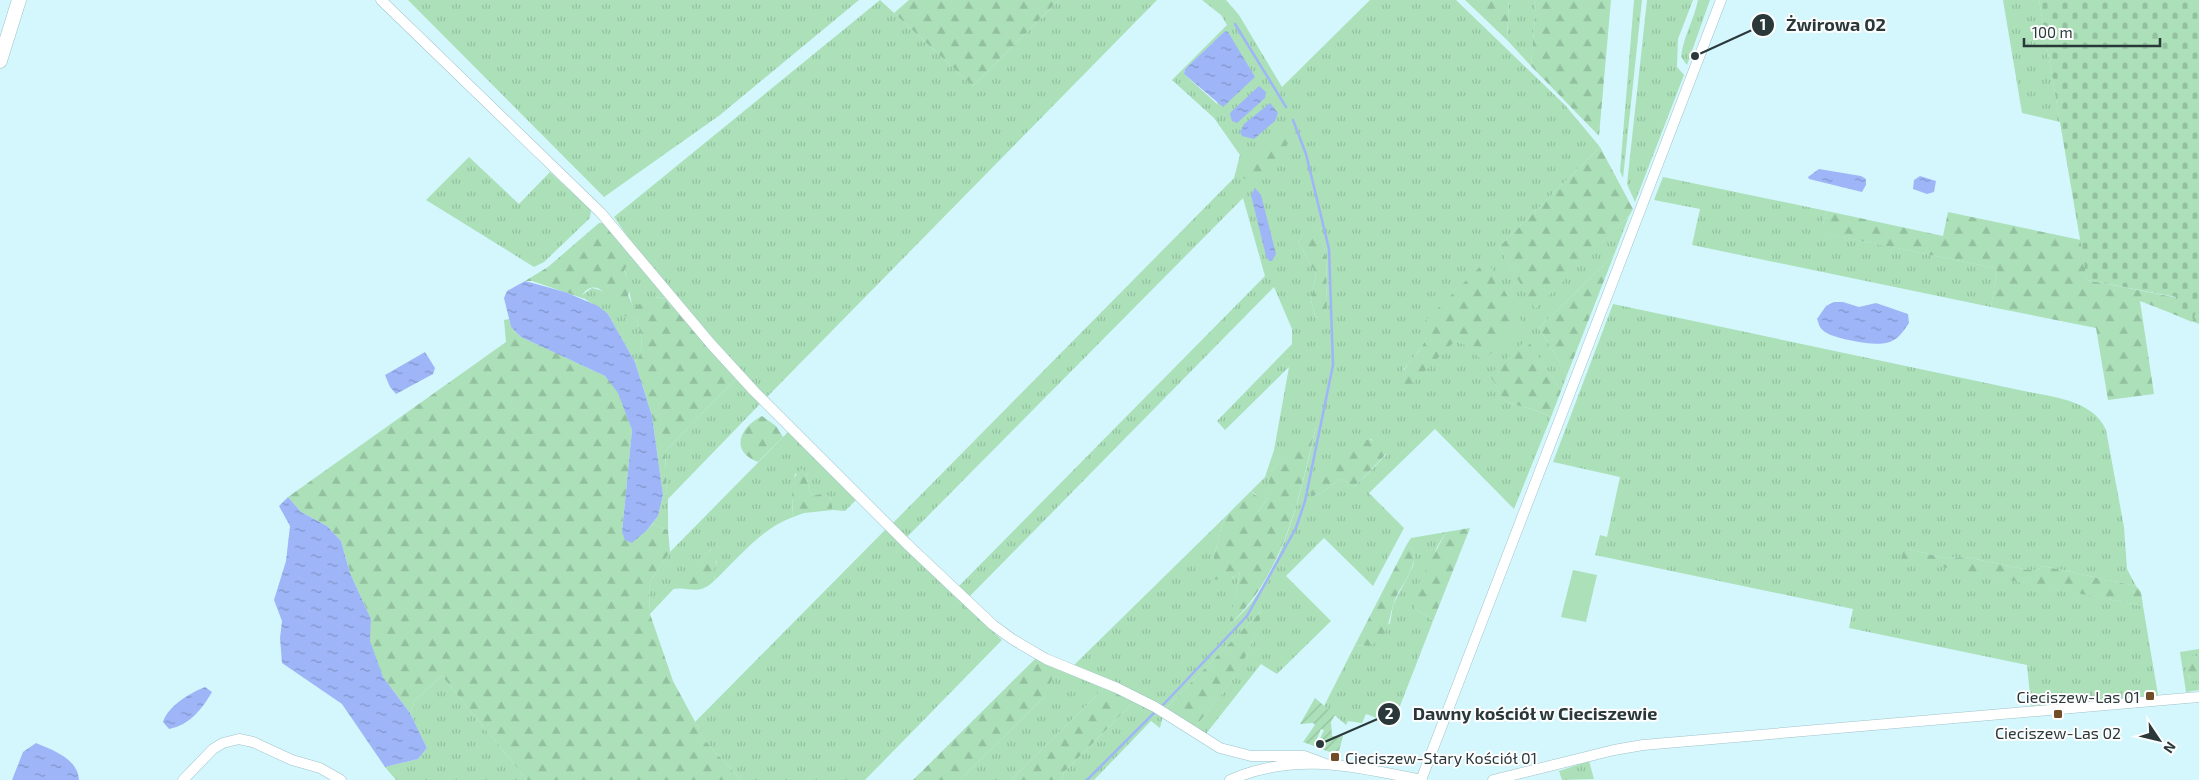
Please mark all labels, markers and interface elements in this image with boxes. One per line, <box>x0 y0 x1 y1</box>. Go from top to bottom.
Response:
callout: Żwirowa 02 <box>1751 8 1896 41</box>
text: Żwirowa 02 <box>1786 13 1886 35</box>
text: 1 <box>1760 15 1766 33</box>
scale bar <box>2024 15 2160 47</box>
text: 100 m <box>2032 23 2073 41</box>
place label: Cieciszew-Las 01 <box>2017 687 2140 706</box>
marker: Cieciszew-Las 01 <box>2144 690 2156 702</box>
callout: Dawny kościół w Cieciszewie <box>1377 698 1668 731</box>
text: Dawny kościół w Cieciszewie <box>1413 702 1657 724</box>
text: 2 <box>1385 704 1394 722</box>
marker: Cieciszew-Las 02 <box>2052 708 2064 720</box>
north arrow <box>2134 715 2184 765</box>
place label: Cieciszew-Las 02 <box>1995 723 2121 742</box>
text: N <box>2160 739 2180 757</box>
place label: Cieciszew-Stary Kościół 01 <box>1345 748 1537 767</box>
marker: Cieciszew-Stary Kościół 01 <box>1329 751 1341 763</box>

